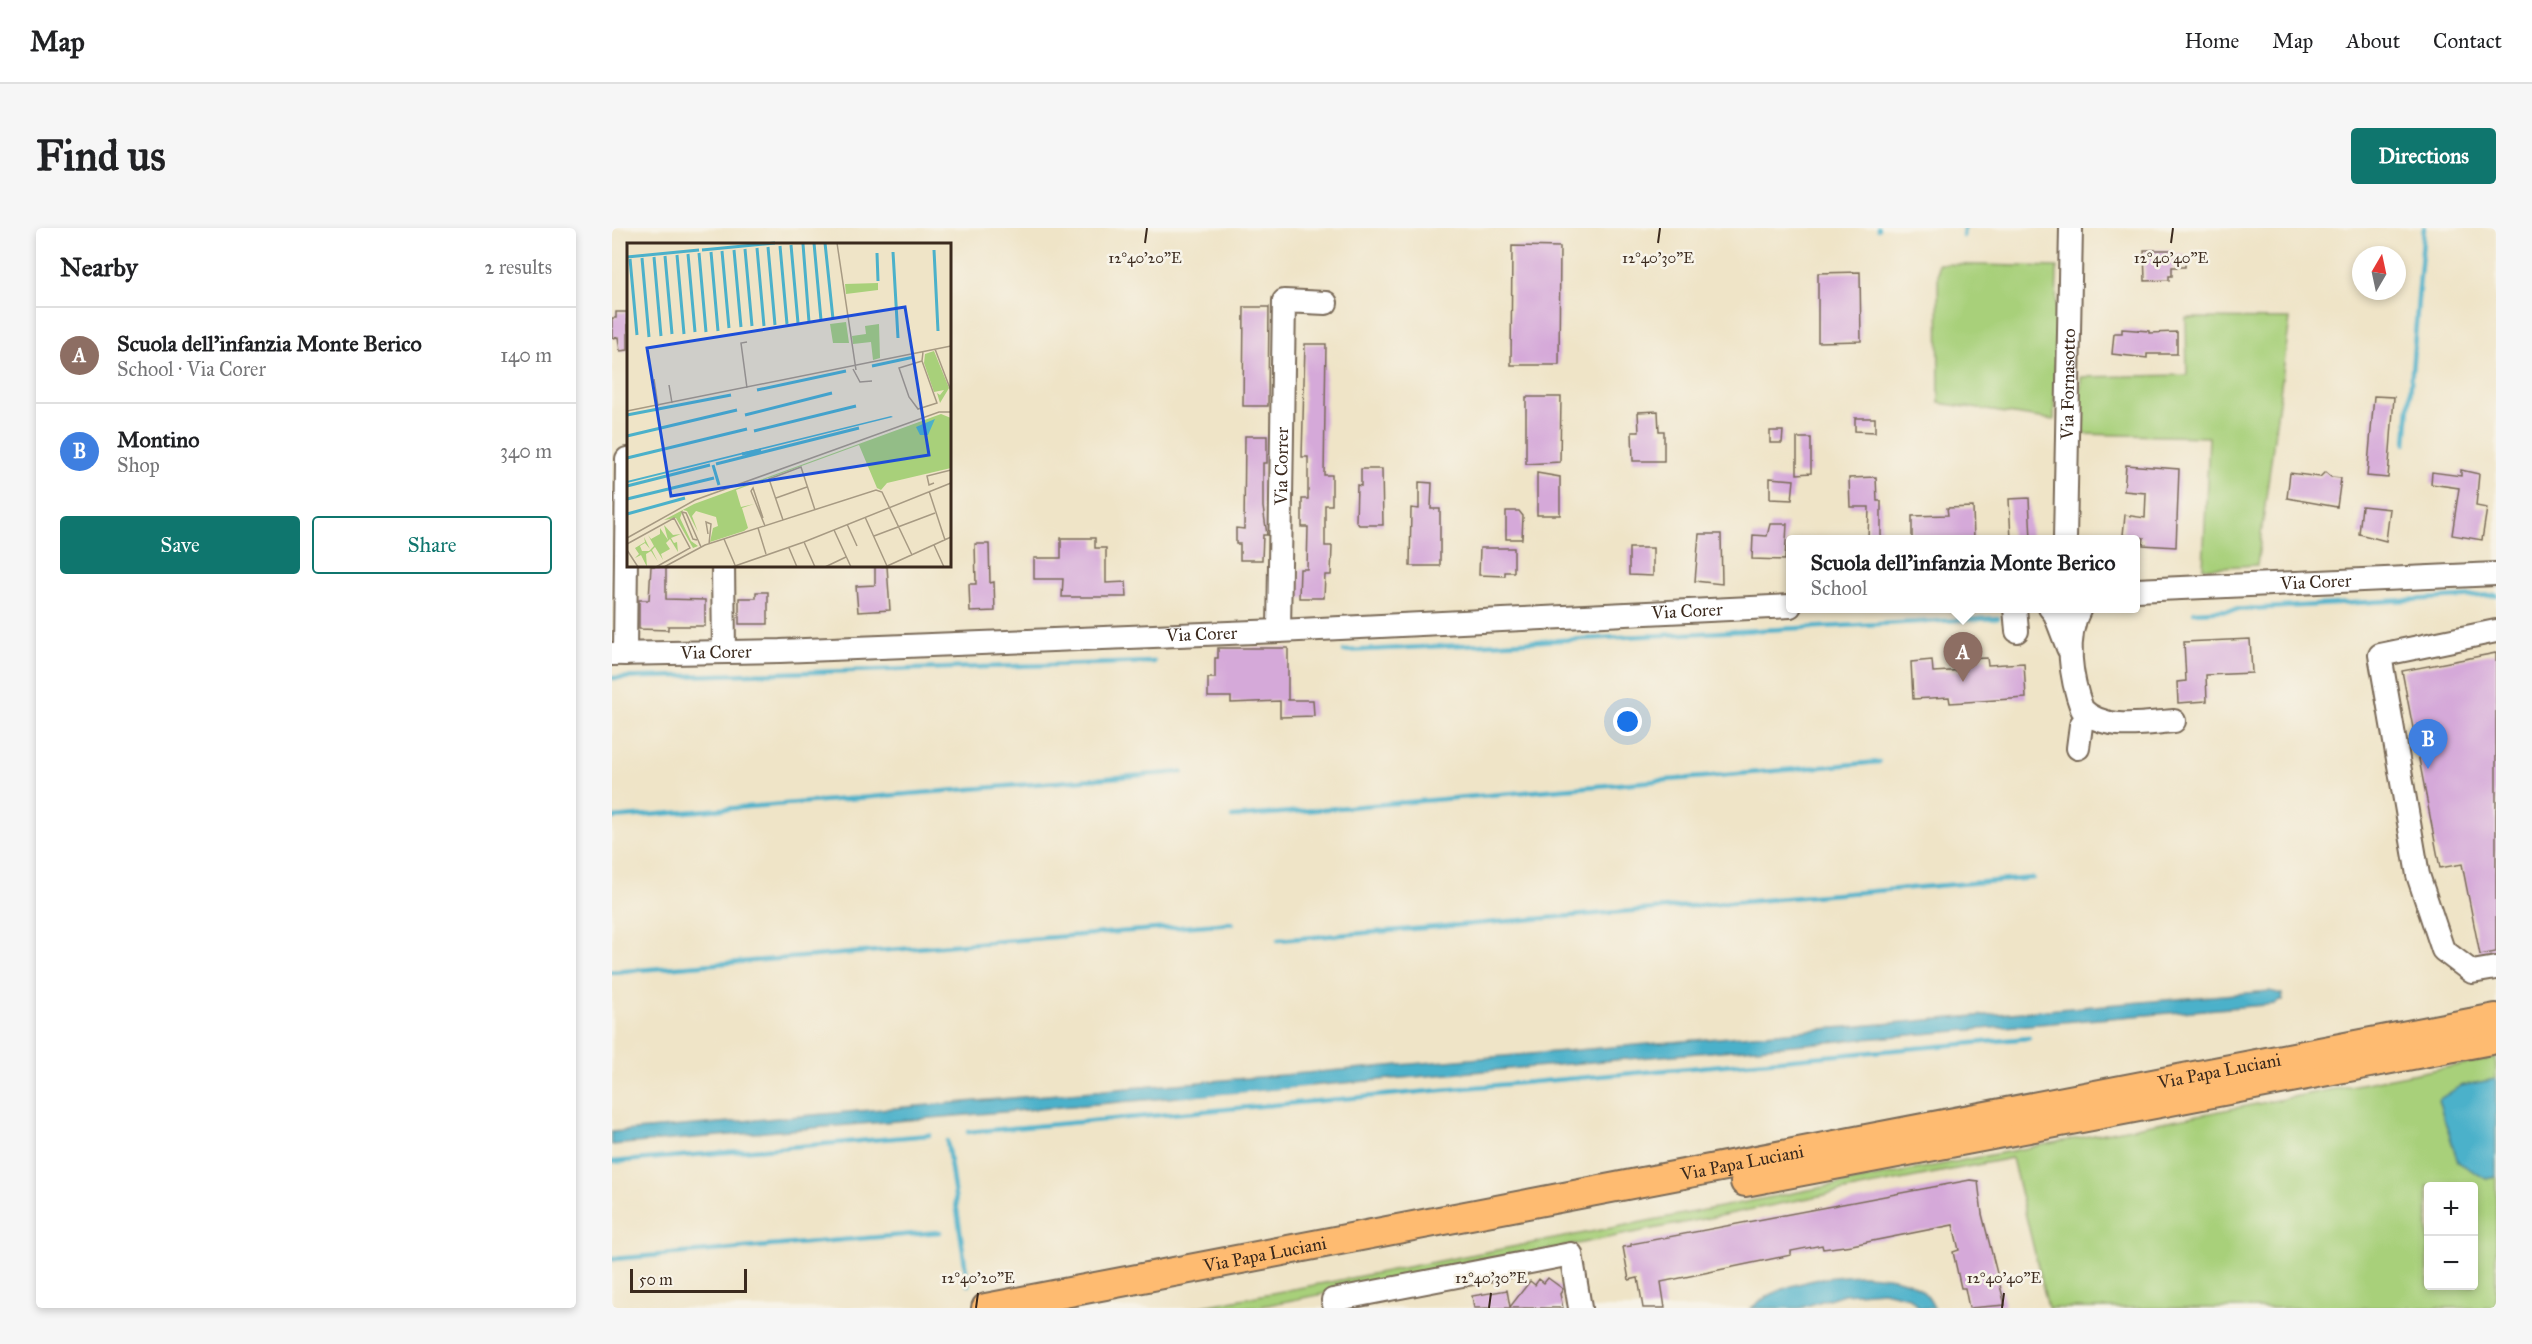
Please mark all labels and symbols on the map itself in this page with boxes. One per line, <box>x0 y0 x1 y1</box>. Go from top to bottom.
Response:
inset map <box>627 243 951 567</box>
north arrow <box>2352 246 2406 300</box>
text: 12°40'20"E <box>1108 249 1182 267</box>
text: 12°40'30"E <box>1622 249 1694 267</box>
text: 12°40'40"E <box>2134 249 2208 267</box>
street label: Via Fornasotto <box>2056 328 2080 441</box>
street label: Via Correr <box>1270 427 1293 506</box>
street label: Via Corer <box>2279 569 2352 595</box>
street label: Via Corer <box>1650 598 1723 624</box>
street label: Via Corer <box>1165 622 1238 647</box>
pin: A <box>1944 632 1982 682</box>
street label: Via Corer <box>679 641 752 664</box>
your location <box>1613 707 1642 736</box>
pin: B <box>2408 720 2448 769</box>
street label: Via Papa Luciani <box>2155 1049 2283 1094</box>
street label: Via Papa Luciani <box>1678 1140 1806 1186</box>
street label: Via Papa Luciani <box>1201 1232 1328 1277</box>
scale bar <box>630 1266 747 1294</box>
text: 12°40'20"E <box>941 1269 1015 1287</box>
text: 12°40'30"E <box>1455 1269 1527 1287</box>
text: 12°40'40"E <box>1967 1269 2041 1287</box>

